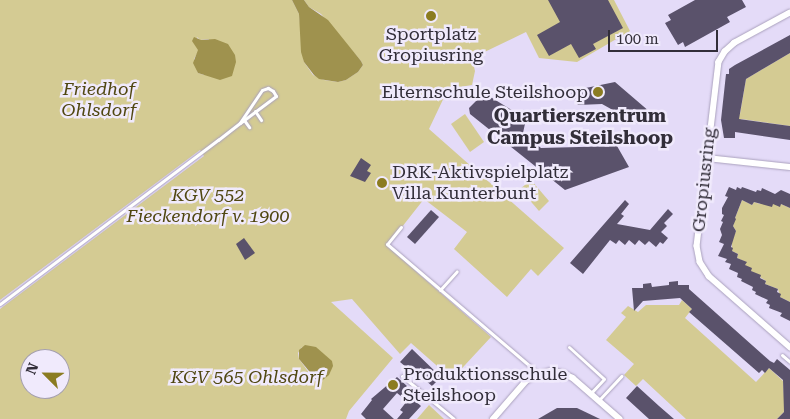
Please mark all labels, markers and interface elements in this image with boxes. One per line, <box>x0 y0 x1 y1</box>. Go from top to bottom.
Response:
marker: Sportplatz Gropiusring <box>425 10 437 22</box>
scale bar <box>610 20 720 52</box>
place label: Sportplatz Gropiusring <box>379 24 483 66</box>
text: 100 m <box>616 30 659 48</box>
park label: Friedhof Ohlsdorf <box>61 79 137 122</box>
place label: Elternschule Steilshoop <box>381 81 588 103</box>
marker: Elternschule Steilshoop <box>592 86 604 98</box>
district label: Quartierszentrum Campus Steilshoop <box>487 105 673 149</box>
street label: Gropiusring <box>688 127 720 233</box>
place label: DRK-Aktivspielplatz Villa Kunterbunt <box>392 162 568 204</box>
marker: DRK-Aktivspielplatz Villa Kunterbunt <box>376 177 388 189</box>
park label: KGV 552 Fieckendorf v. 1900 <box>126 185 290 228</box>
north arrow <box>20 349 70 399</box>
text: N <box>23 360 42 377</box>
place label: Produktionsschule Steilshoop <box>403 364 567 406</box>
park label: KGV 565 Ohlsdorf <box>171 366 323 388</box>
marker: Produktionsschule Steilshoop <box>387 379 399 391</box>

